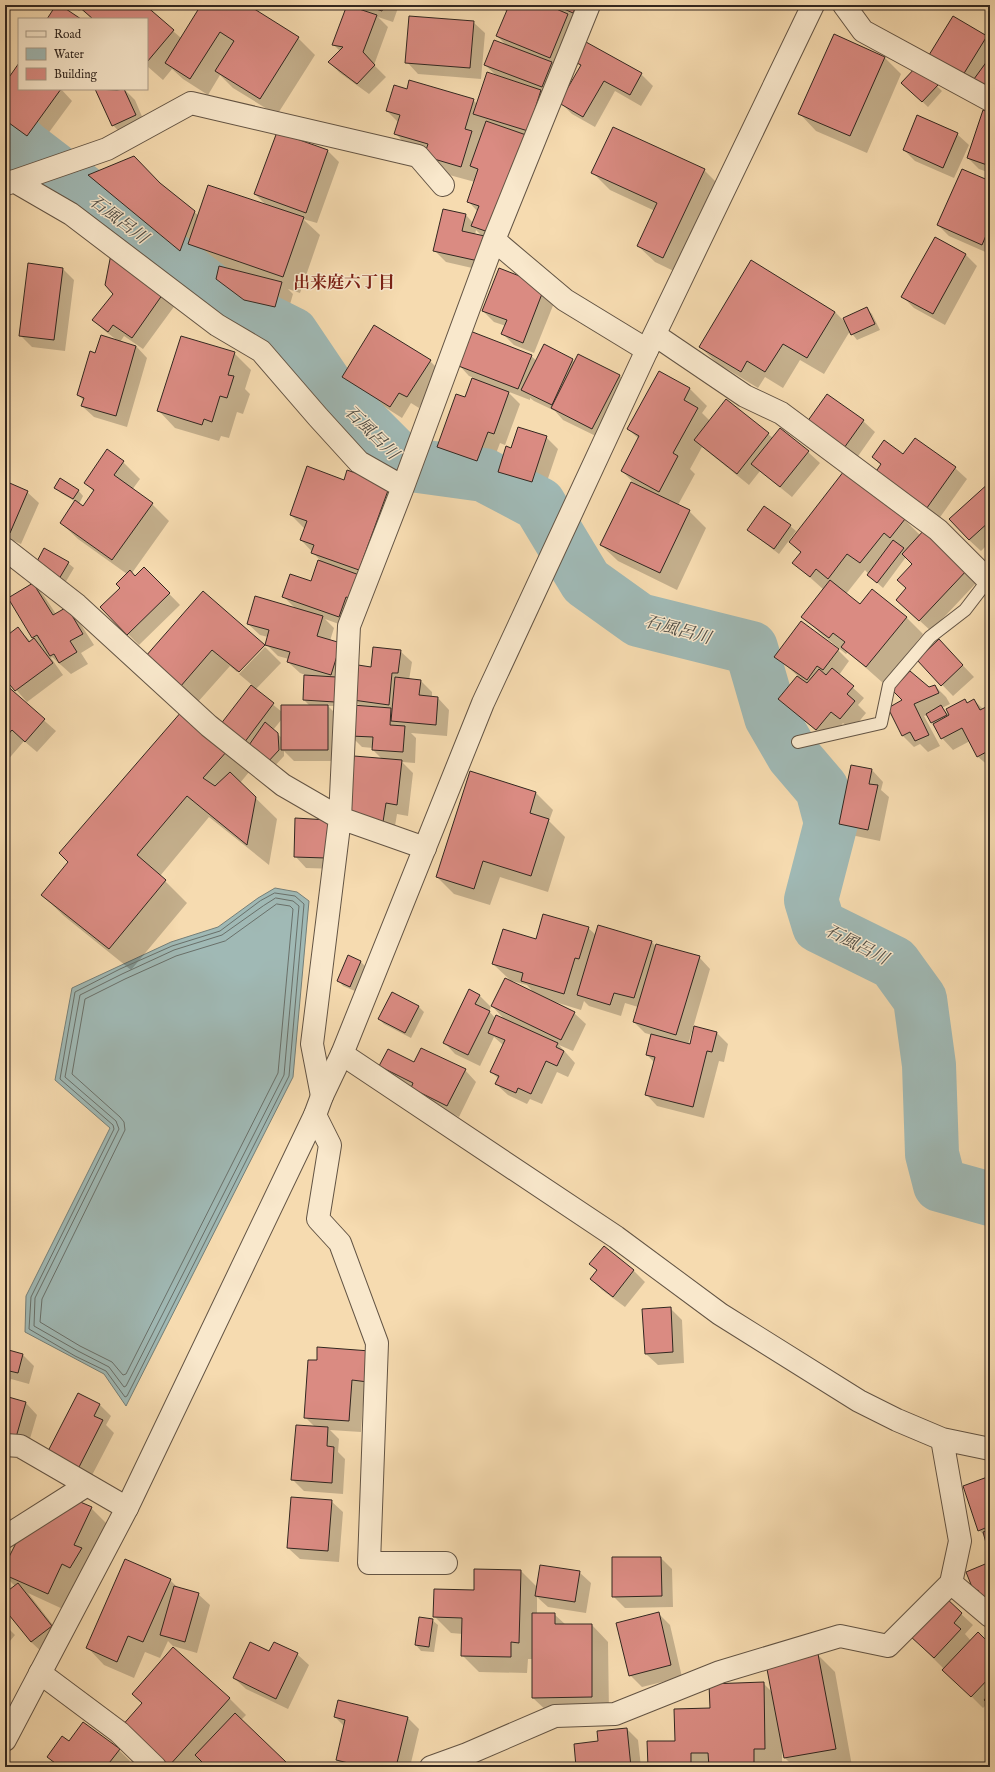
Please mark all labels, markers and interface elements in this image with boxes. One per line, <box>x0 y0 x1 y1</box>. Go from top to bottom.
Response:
legend <box>18 18 148 90</box>
text: Road <box>54 27 82 42</box>
text: Water <box>54 47 85 62</box>
text: Building <box>54 67 98 82</box>
water label: 石風呂川 <box>85 191 153 250</box>
district label: 出来庭六丁目 <box>293 273 395 294</box>
water label: 石風呂川 <box>339 402 404 466</box>
water label: 石風呂川 <box>642 612 715 650</box>
water label: 石風呂川 <box>821 921 893 971</box>

